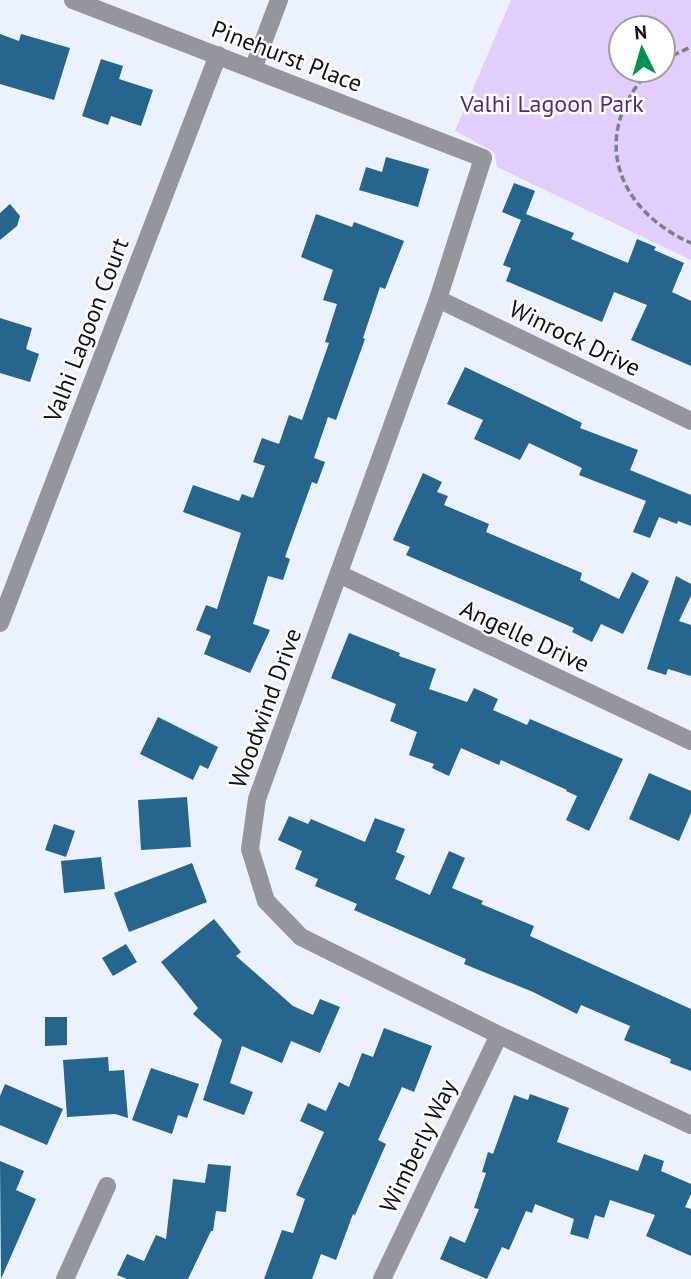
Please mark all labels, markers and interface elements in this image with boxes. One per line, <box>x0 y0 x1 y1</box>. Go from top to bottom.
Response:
street label: Pinehurst Place <box>207 13 367 99</box>
north arrow <box>607 14 677 84</box>
text: N <box>633 20 648 45</box>
park label: Valhi Lagoon Park <box>459 88 644 119</box>
street label: Valhi Lagoon Court <box>36 233 135 428</box>
street label: Winrock Drive <box>504 293 646 383</box>
street label: Angelle Drive <box>456 593 594 679</box>
street label: Woodwind Drive <box>222 624 308 792</box>
street label: Wimberly Way <box>372 1074 464 1218</box>

